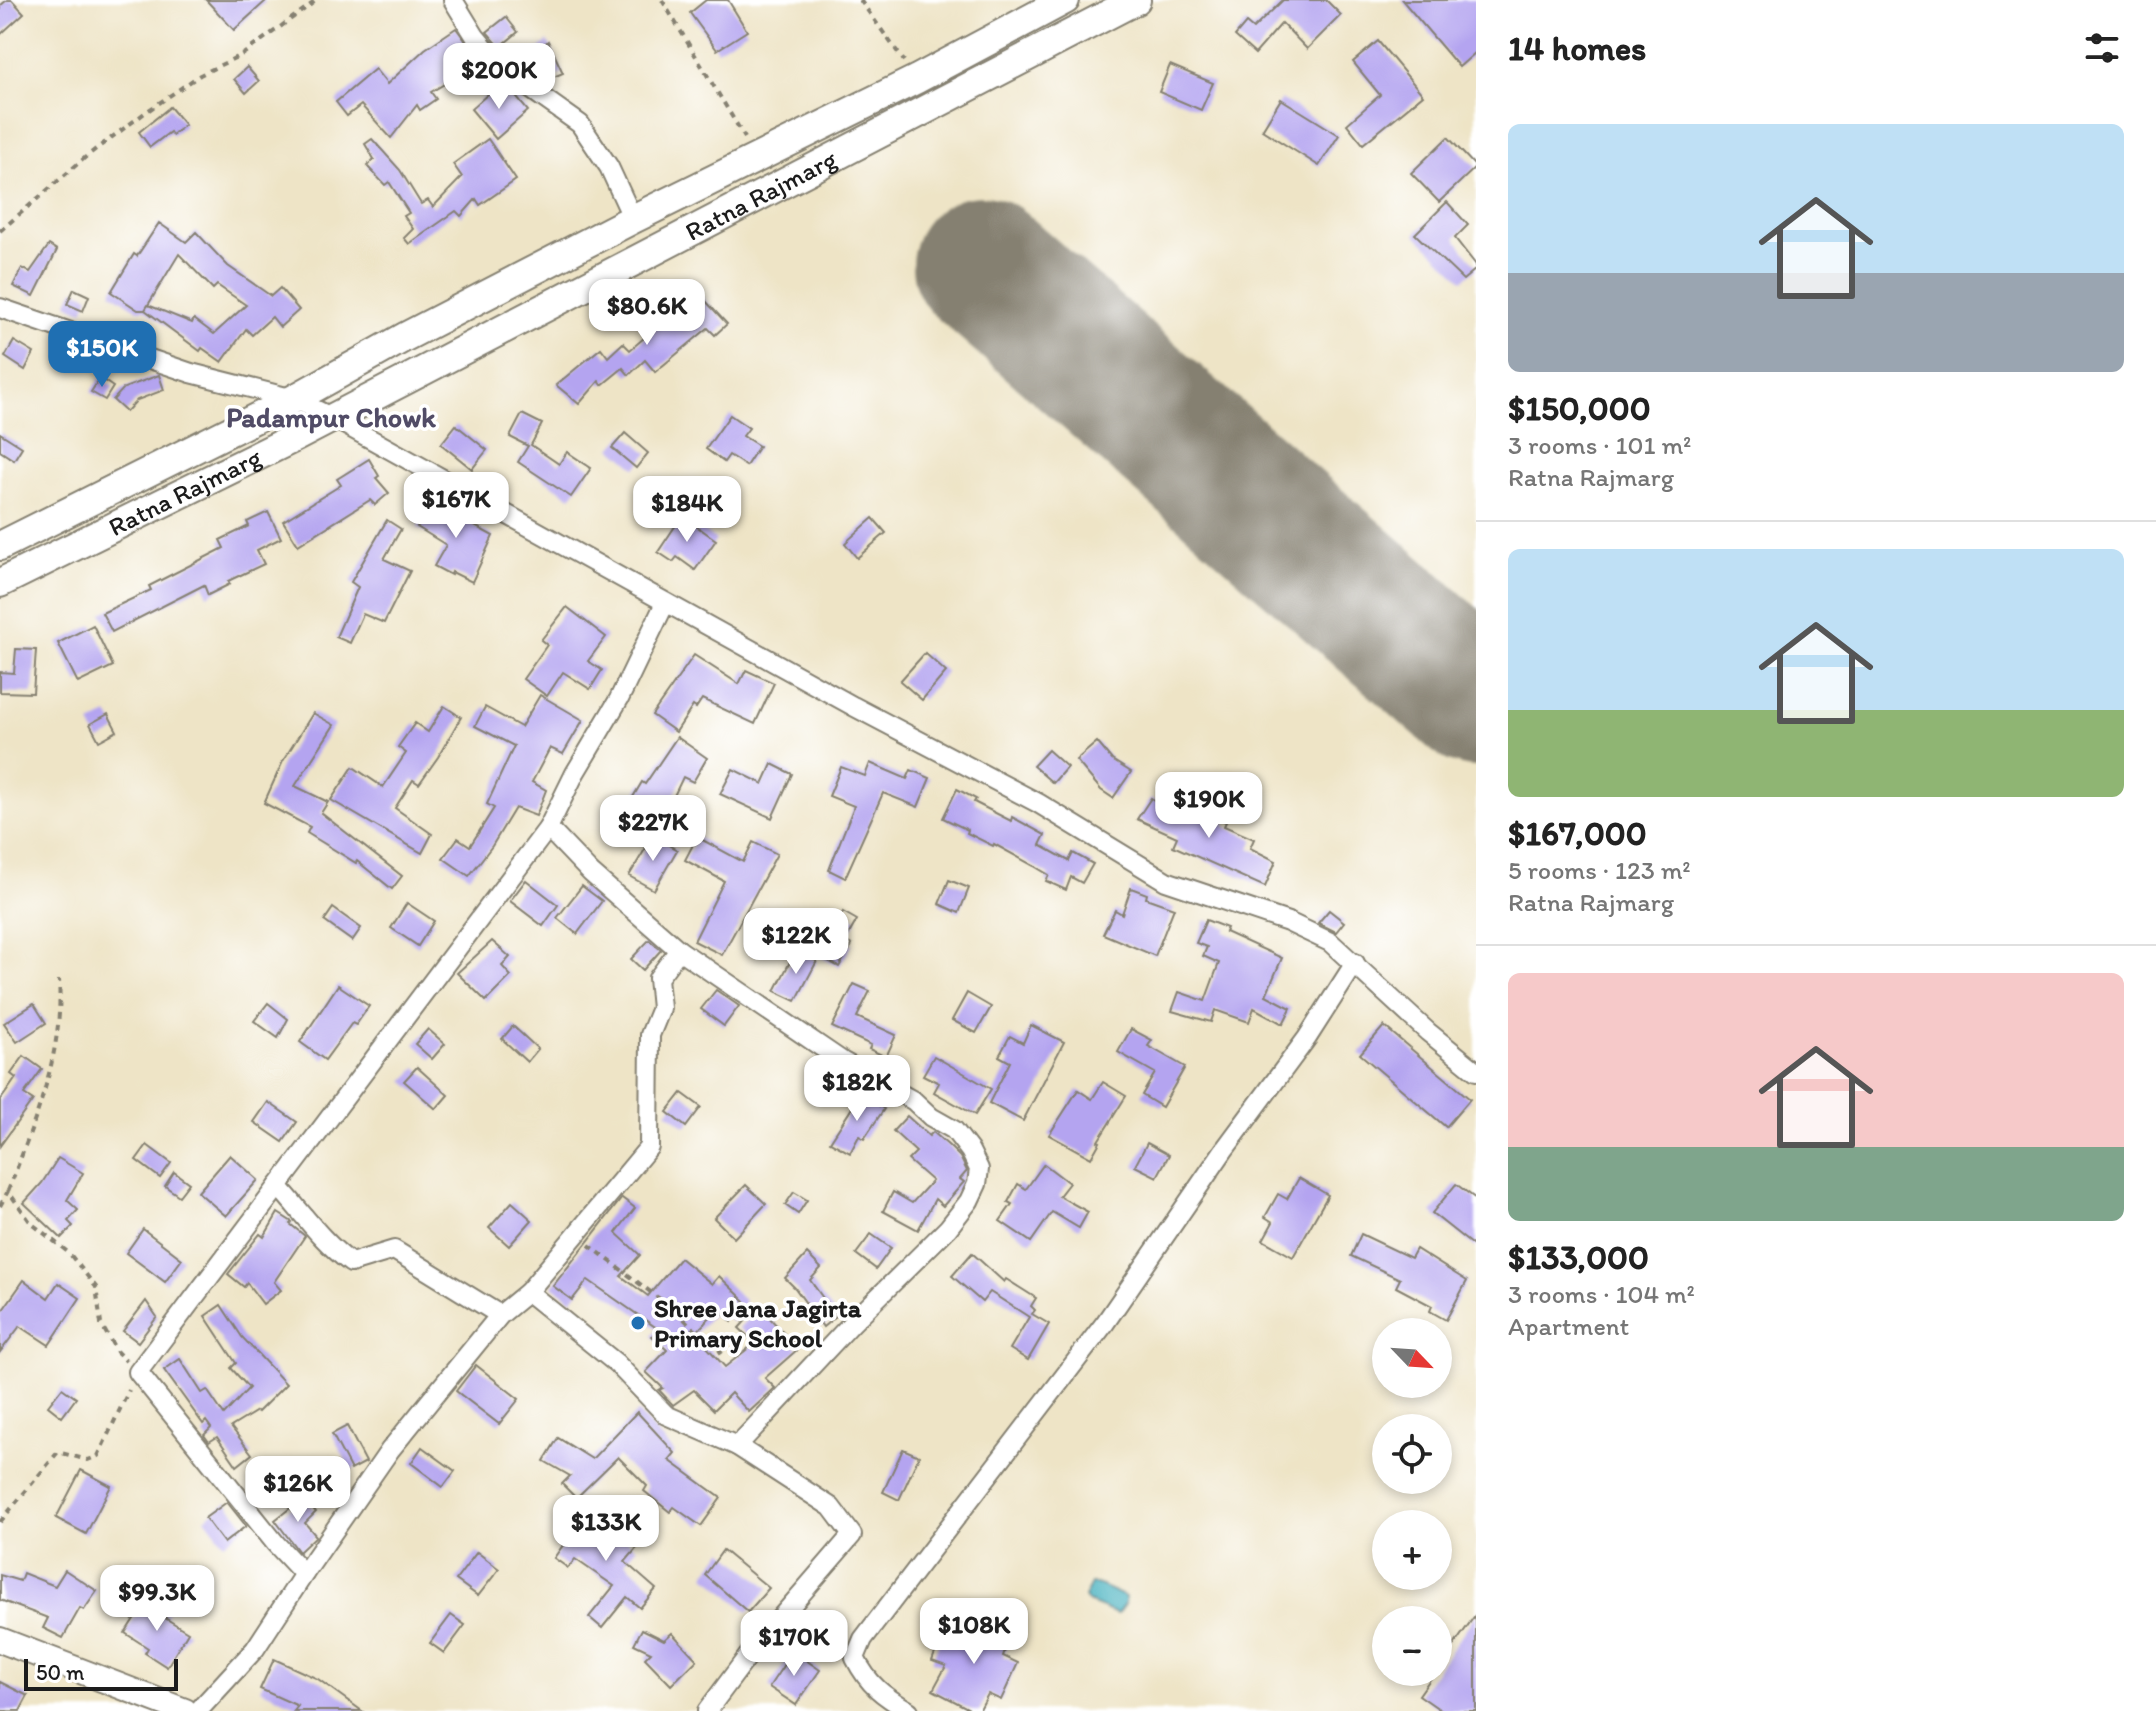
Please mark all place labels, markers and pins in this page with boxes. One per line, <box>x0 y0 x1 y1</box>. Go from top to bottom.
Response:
pin: $200K <box>443 43 555 111</box>
pin: $80.6K <box>582 279 712 347</box>
pin: $150K <box>46 321 158 389</box>
pin: $167K <box>400 472 512 540</box>
pin: $184K <box>631 476 743 544</box>
pin: $190K <box>1153 772 1265 840</box>
pin: $227K <box>597 795 709 863</box>
pin: $122K <box>740 908 852 976</box>
pin: $182K <box>801 1055 913 1123</box>
place label: Shree Jana Jagirta Primary School <box>654 1292 862 1354</box>
marker: Shree Jana Jagirta Primary School <box>629 1314 647 1332</box>
pin: $126K <box>242 1456 354 1524</box>
pin: $133K <box>550 1495 662 1563</box>
pin: $99.3K <box>92 1565 222 1633</box>
pin: $108K <box>918 1598 1030 1666</box>
pin: $170K <box>738 1610 850 1678</box>

